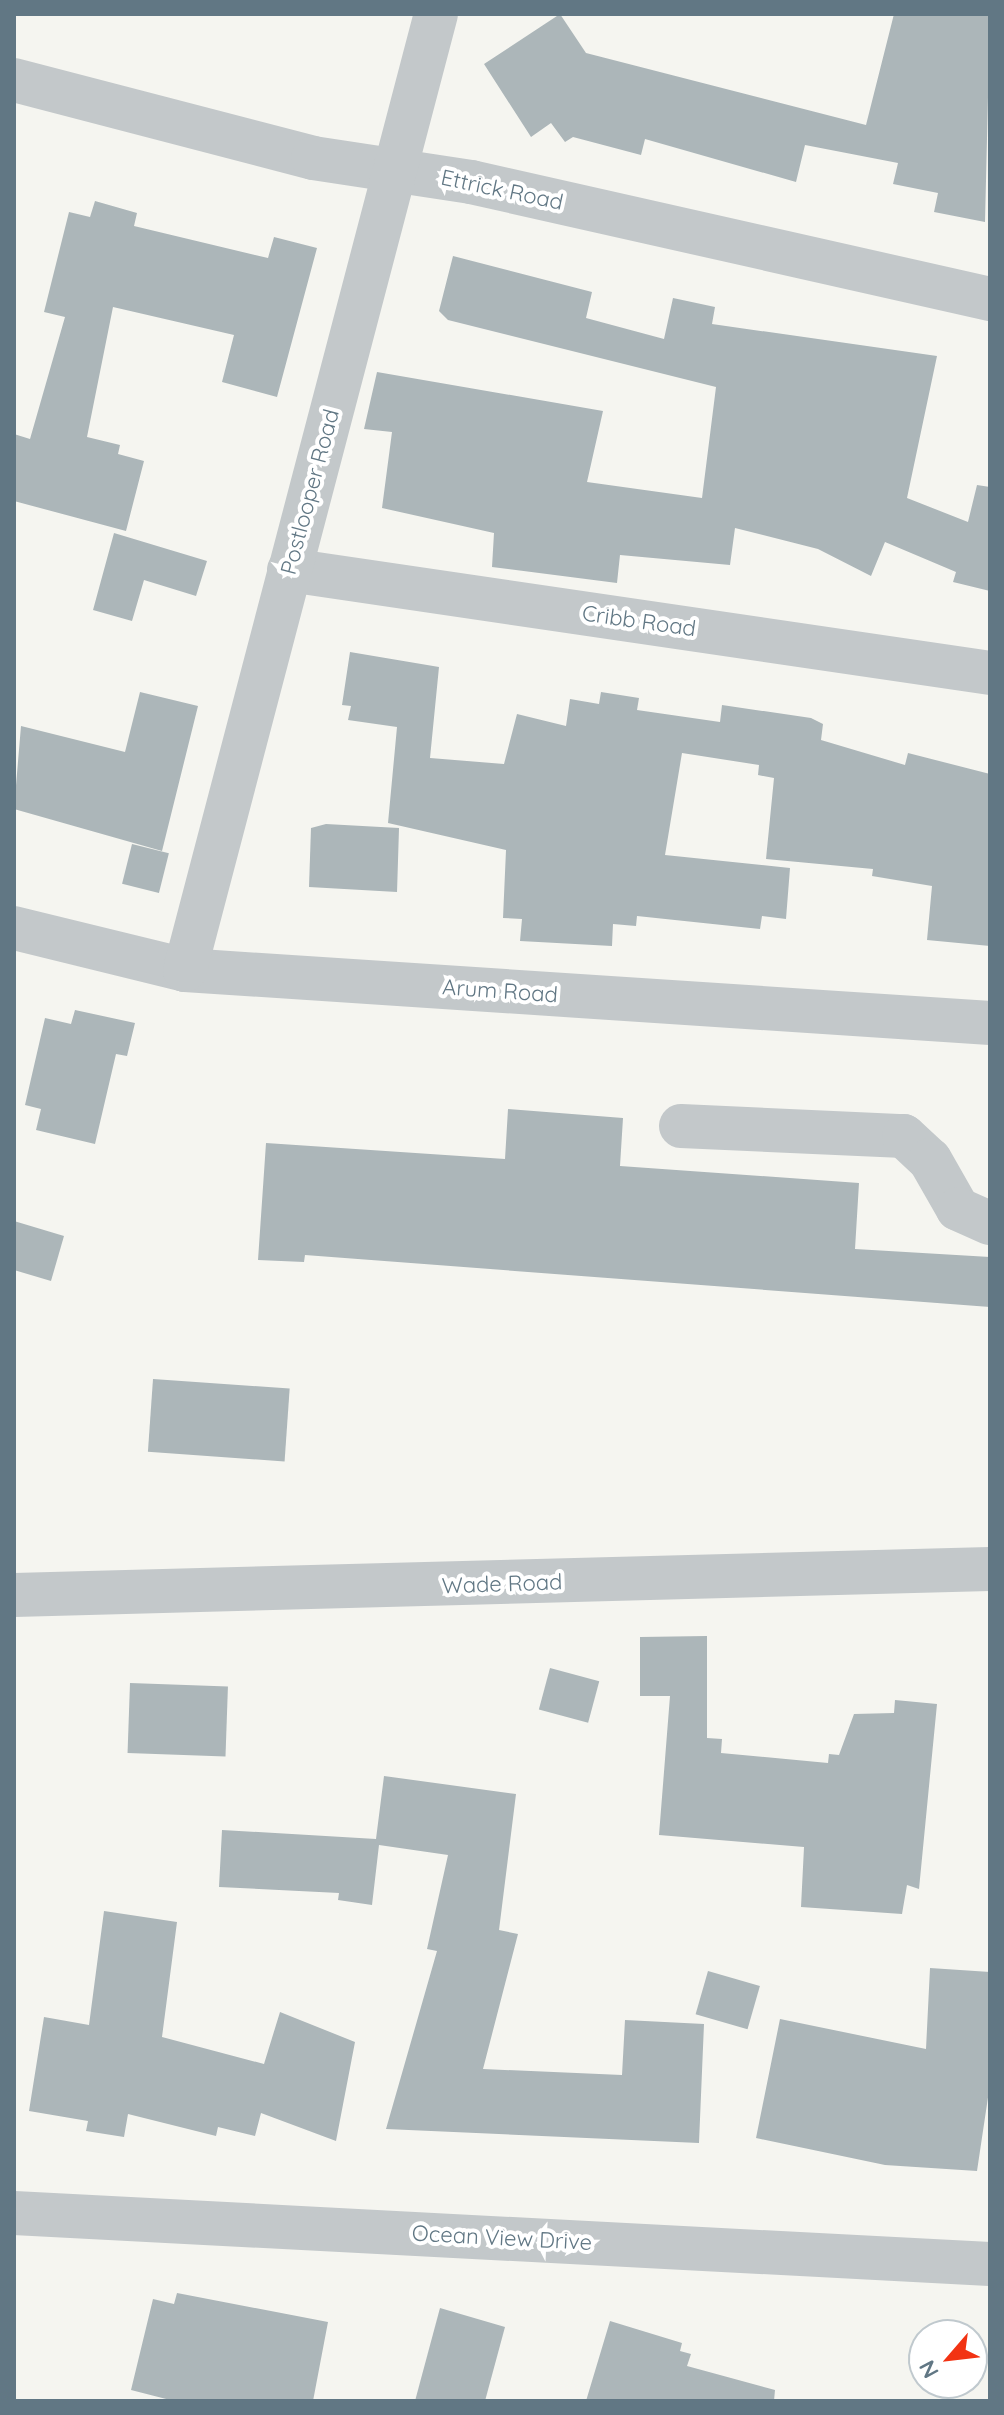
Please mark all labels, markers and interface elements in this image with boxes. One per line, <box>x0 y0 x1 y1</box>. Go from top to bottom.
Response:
street label: Ettrick Road <box>438 164 566 216</box>
street label: Postlooper Road <box>275 406 345 578</box>
street label: Cribb Road <box>580 600 698 642</box>
street label: Arum Road <box>441 974 559 1008</box>
street label: Wade Road <box>441 1569 563 1599</box>
street label: Ocean View Drive <box>411 2220 593 2256</box>
north arrow <box>908 2319 988 2399</box>
text: N <box>912 2356 945 2383</box>

